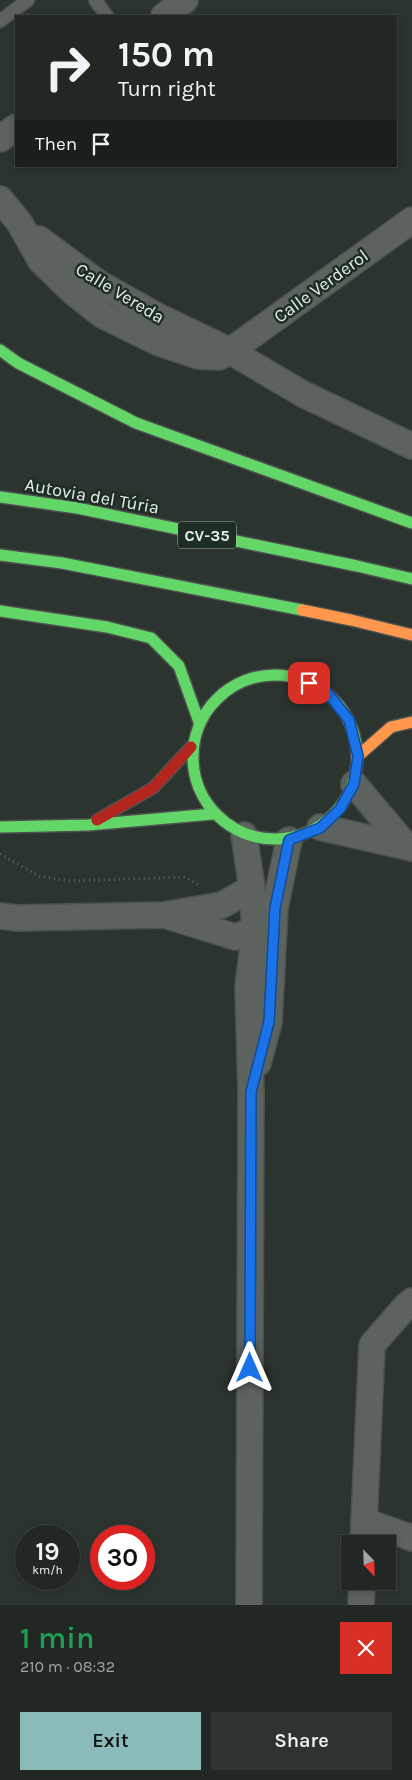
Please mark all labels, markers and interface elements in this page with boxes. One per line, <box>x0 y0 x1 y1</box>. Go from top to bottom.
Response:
text: 150 m <box>118 34 215 75</box>
icon: right <box>35 35 100 100</box>
text: Turn right <box>118 76 216 102</box>
icon: arrive <box>87 130 115 158</box>
text: Then <box>35 133 77 155</box>
street label: Calle Verderol <box>270 244 372 328</box>
street label: Calle Vereda <box>72 258 168 328</box>
street label: Autovia del Túria <box>23 473 161 519</box>
road number: CV-35 <box>178 522 236 548</box>
pin <box>288 662 330 704</box>
icon: arrive <box>295 669 323 697</box>
position arrow <box>223 1341 275 1393</box>
speed limit sign: 30 <box>90 1525 155 1590</box>
north arrow <box>341 1535 396 1590</box>
map controls <box>341 1535 396 1590</box>
text: 19 <box>35 1537 60 1566</box>
text: km/h <box>32 1563 63 1577</box>
text: 1 min <box>20 1620 94 1656</box>
button: close <box>340 1622 392 1674</box>
text: 210 m · 08:32 <box>20 1657 115 1676</box>
button: Exit <box>20 1712 201 1770</box>
button: Share <box>211 1712 392 1770</box>

